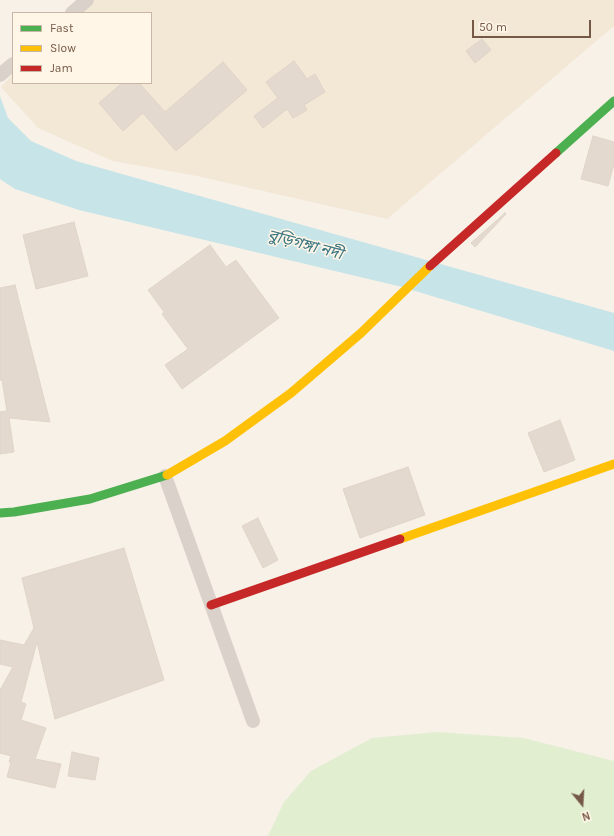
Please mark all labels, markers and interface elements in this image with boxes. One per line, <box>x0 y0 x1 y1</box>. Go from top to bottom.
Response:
legend <box>12 12 152 84</box>
scale bar <box>474 12 593 38</box>
text: 50 m <box>479 20 507 34</box>
text: Fast <box>50 21 73 35</box>
text: Slow <box>50 41 76 55</box>
text: Jam <box>50 61 73 75</box>
water label: বুড়িগঙ্গা নদী <box>265 226 345 264</box>
north arrow <box>562 784 602 824</box>
text: N <box>580 808 592 823</box>

